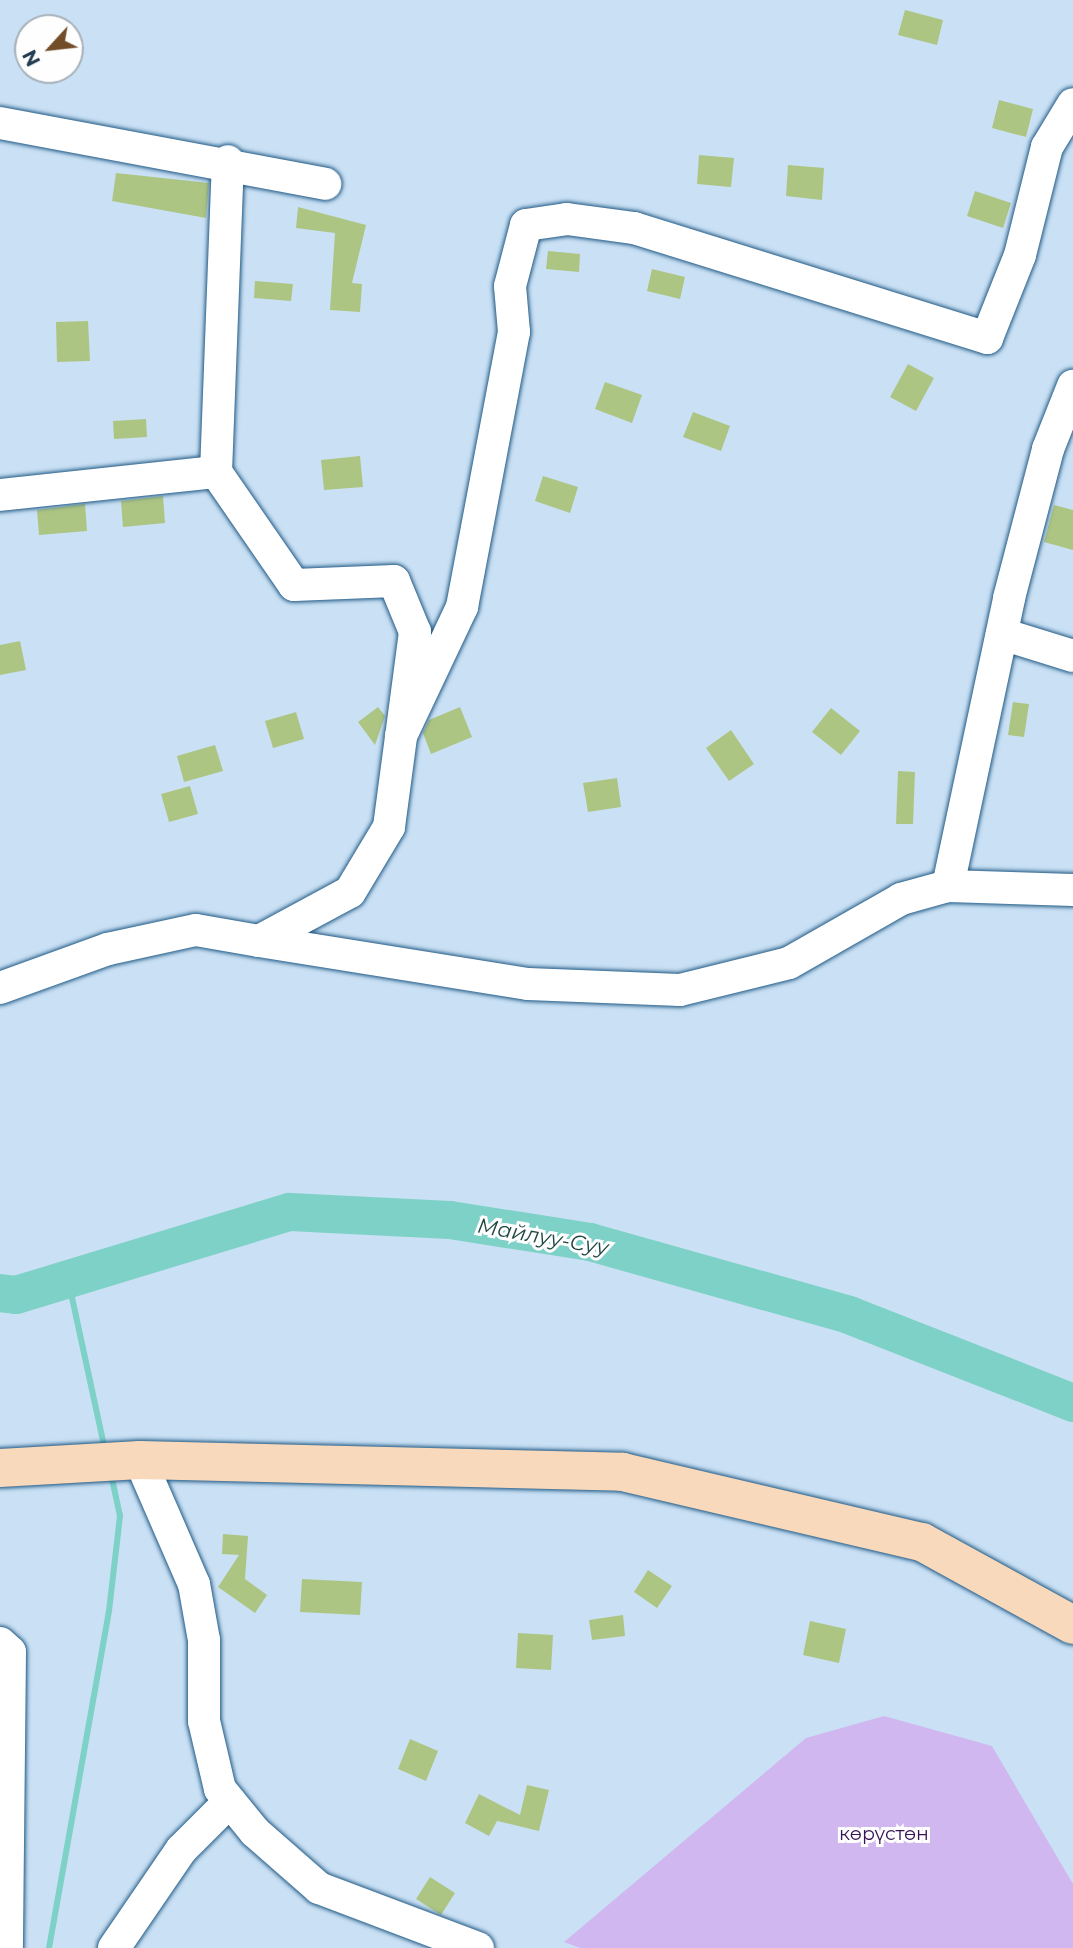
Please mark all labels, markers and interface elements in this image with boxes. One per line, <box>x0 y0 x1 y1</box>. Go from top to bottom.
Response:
north arrow <box>14 14 84 84</box>
text: N <box>18 46 45 70</box>
water label: Майлуу-Суу <box>476 1213 610 1261</box>
park label: көрүстөн <box>839 1823 929 1845</box>

